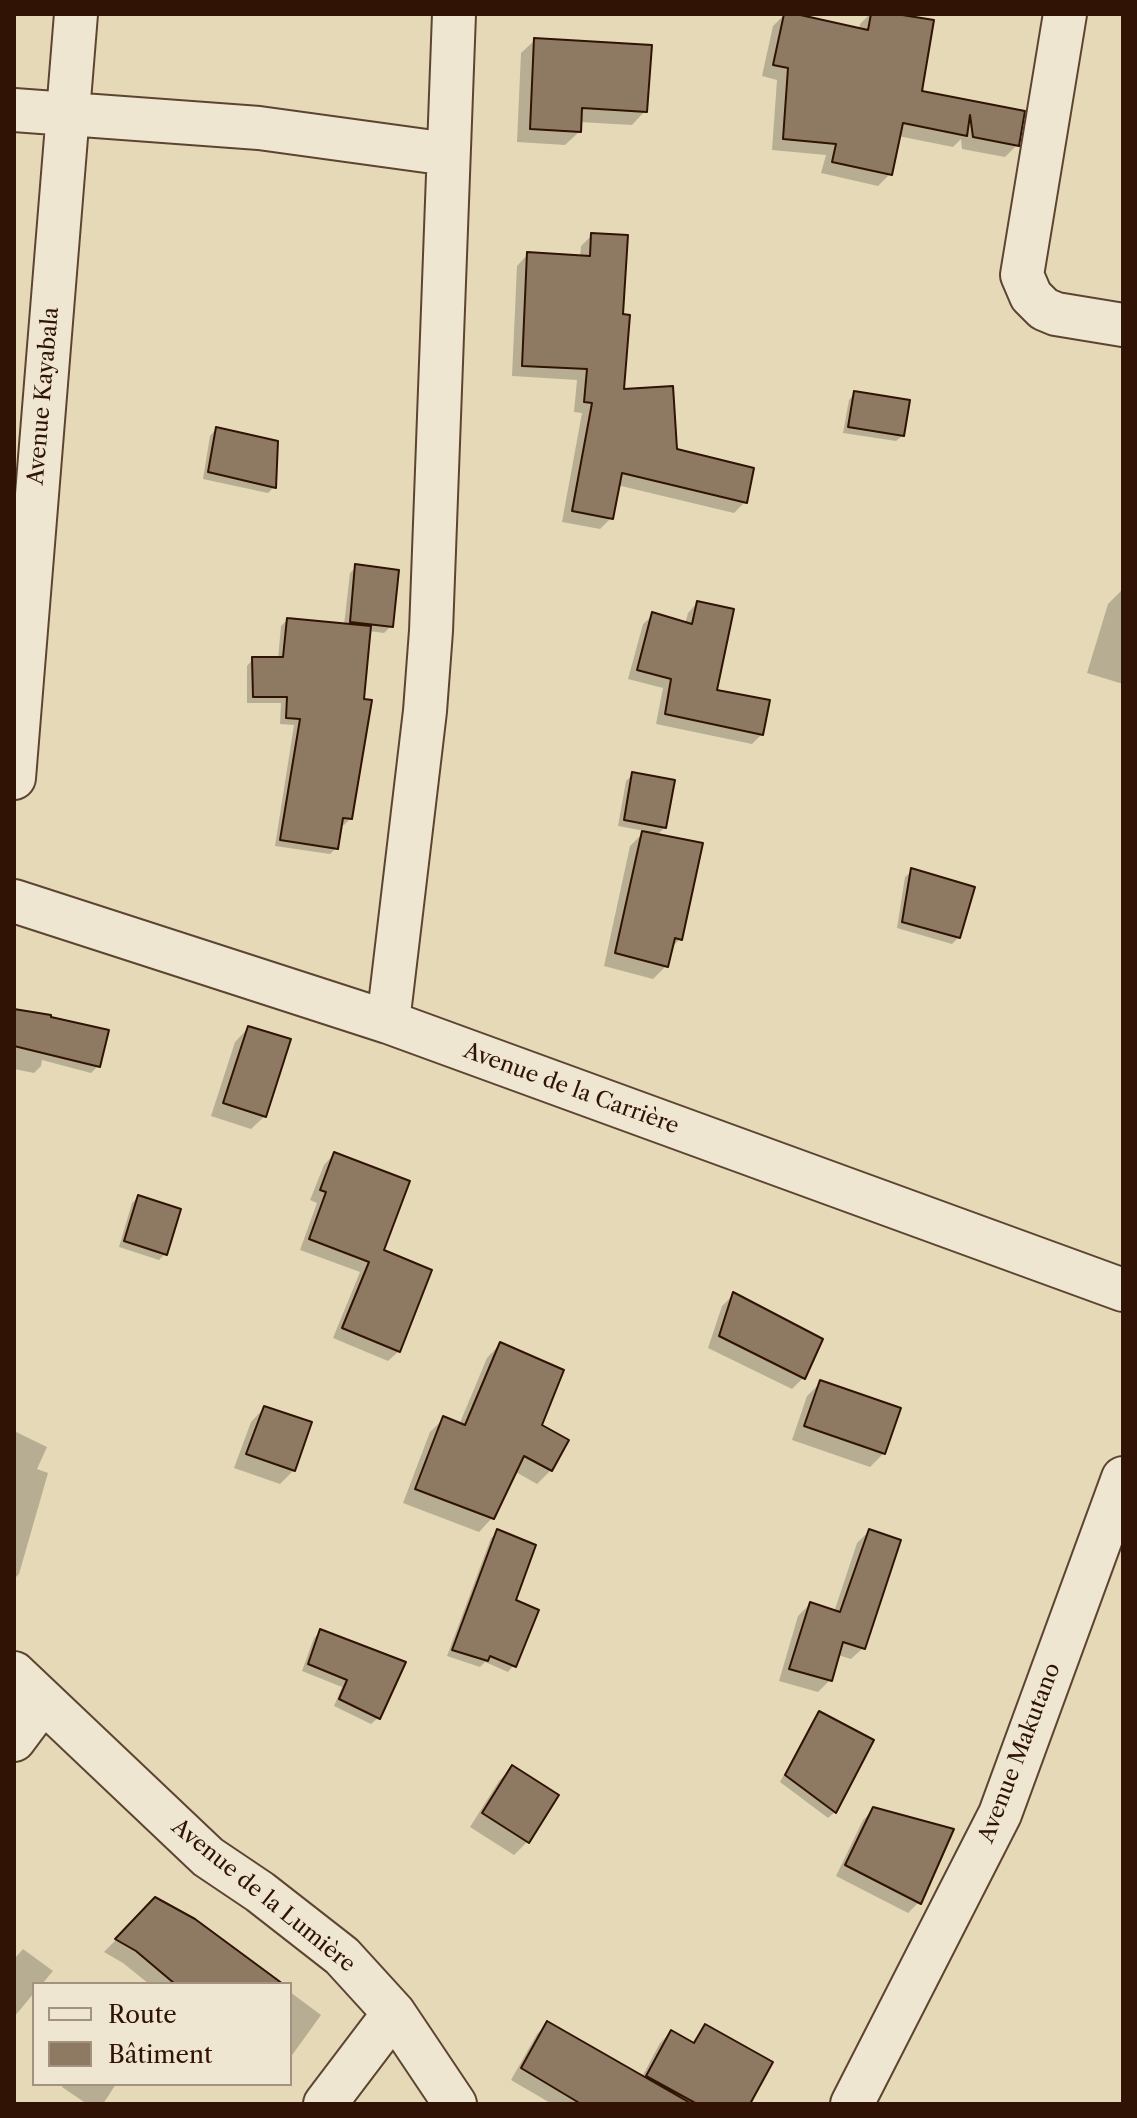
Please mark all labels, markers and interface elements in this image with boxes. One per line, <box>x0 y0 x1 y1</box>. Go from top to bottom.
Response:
street label: Avenue Kayabala <box>23 306 65 486</box>
street label: Avenue de la Carrière <box>460 1038 682 1140</box>
street label: Avenue Makutano <box>974 1659 1066 1847</box>
street label: Avenue de la Lumière <box>166 1814 360 1978</box>
legend <box>32 1982 292 2086</box>
text: Route <box>108 2000 177 2029</box>
text: Bâtiment <box>108 2040 213 2069</box>

